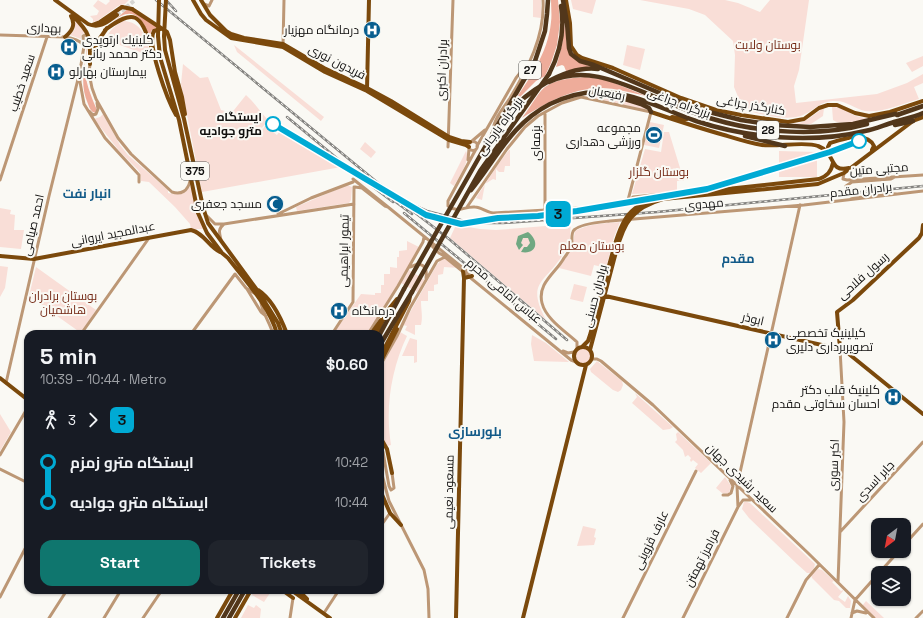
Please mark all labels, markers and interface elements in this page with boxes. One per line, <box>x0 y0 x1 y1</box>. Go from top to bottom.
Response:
street label: بهداری <box>26 19 62 37</box>
hospital icon: درمانگاه مهزیار <box>362 20 382 40</box>
place label: درمانگاه مهزیار <box>283 22 359 38</box>
place label: كلينيك ارتوپدى دكتر محمد ربانى <box>82 32 162 62</box>
hospital icon: كلينيك ارتوپدى دكتر محمد ربانى <box>59 37 79 57</box>
park label: بوستان ولایت <box>735 37 801 53</box>
street label: برادران اکبری <box>433 39 451 101</box>
street label: فریدون نوری <box>306 41 368 83</box>
street label: سعید خطیب <box>5 52 39 114</box>
road number: 27 <box>519 61 541 79</box>
hospital icon: بیمارستان بهارلو <box>46 62 66 82</box>
place label: بیمارستان بهارلو <box>69 64 147 80</box>
street label: رفیعیان <box>587 82 627 104</box>
street label: بزرگراه چراغی <box>645 84 713 123</box>
street label: کنارگذر چراغی <box>715 91 787 120</box>
street label: بزرگراه یارجانی <box>473 93 527 159</box>
place label: ایستگاه مترو جوادیه <box>199 109 262 139</box>
marker: ایستگاه مترو جوادیه <box>265 116 281 132</box>
place label: مجموعه ورزشی دهداری <box>566 120 641 150</box>
road number: 28 <box>757 121 779 139</box>
street label: بزمه‌ای <box>528 125 544 161</box>
sports icon: مجموعه ورزشی دهداری <box>644 125 664 145</box>
unlabelled marker <box>851 133 867 149</box>
street label: مجتبی متین <box>849 159 909 179</box>
road number: 375 <box>181 162 209 180</box>
park label: بوستان گلزار <box>628 164 689 180</box>
street label: برادران مقدم <box>829 179 893 201</box>
district label: انبار نفت <box>63 185 111 202</box>
street label: احمد صیامی <box>18 193 48 257</box>
mosque icon: مسجد جعفری <box>265 194 285 214</box>
street label: مهدوی <box>684 194 724 214</box>
place label: مسجد جعفری <box>191 196 262 212</box>
line badge: 3 <box>545 201 571 227</box>
text: 3 <box>554 205 562 223</box>
street label: تیمور ابراهیمی <box>335 214 353 288</box>
street label: عبدالمجید ایروانی <box>69 218 157 250</box>
park label: بوستان معلم <box>559 238 625 254</box>
street label: رسول فلاحی <box>834 249 892 303</box>
district label: مقدم <box>721 250 755 268</box>
street label: عباس امامی محرم <box>463 255 545 327</box>
street label: برادران حسنی <box>579 263 611 329</box>
park label: بوستان برادران هاشمیان <box>29 288 97 318</box>
hospital icon: درمانگاه <box>329 301 349 321</box>
place label: درمانگاه <box>352 303 395 319</box>
street label: ابوذر <box>739 308 766 329</box>
place label: کیلینیک تخصصی تصویربرداری دلیری <box>786 325 874 355</box>
hospital icon: کیلینیک تخصصی تصویربرداری دلیری <box>763 330 783 350</box>
text: 5 min <box>40 342 97 370</box>
text: $0.60 <box>326 355 368 374</box>
text: 10:39 – 10:44 · Metro <box>40 371 166 388</box>
place label: کلینیک قلب دکتر احسان سخاوتی مقدم <box>772 382 880 412</box>
hospital icon: کلینیک قلب دکتر احسان سخاوتی مقدم <box>883 387 903 407</box>
icon: walk <box>40 409 62 431</box>
icon: forward <box>82 409 104 431</box>
text: 3 <box>118 411 126 429</box>
text: 3 <box>68 412 76 429</box>
district label: بلورسازی <box>448 423 502 440</box>
street label: اکبر سوری <box>825 439 843 491</box>
street label: سعید رشیدی جهان <box>703 440 781 516</box>
text: ایستگاه مترو زمزم <box>70 453 194 472</box>
text: 10:42 <box>335 454 368 471</box>
street label: مسعود نعیمی <box>440 455 458 529</box>
street label: جابر اسدی <box>852 457 898 505</box>
text: ایستگاه مترو جوادیه <box>70 493 209 512</box>
text: 10:44 <box>335 494 368 511</box>
street label: عارف قزوینی <box>630 508 672 572</box>
north arrow <box>871 518 911 558</box>
map controls <box>871 518 911 606</box>
street label: فرامرز تهمتن <box>681 526 723 590</box>
button: Start <box>40 540 200 586</box>
button: Tickets <box>208 540 368 586</box>
button: layers <box>871 566 911 606</box>

